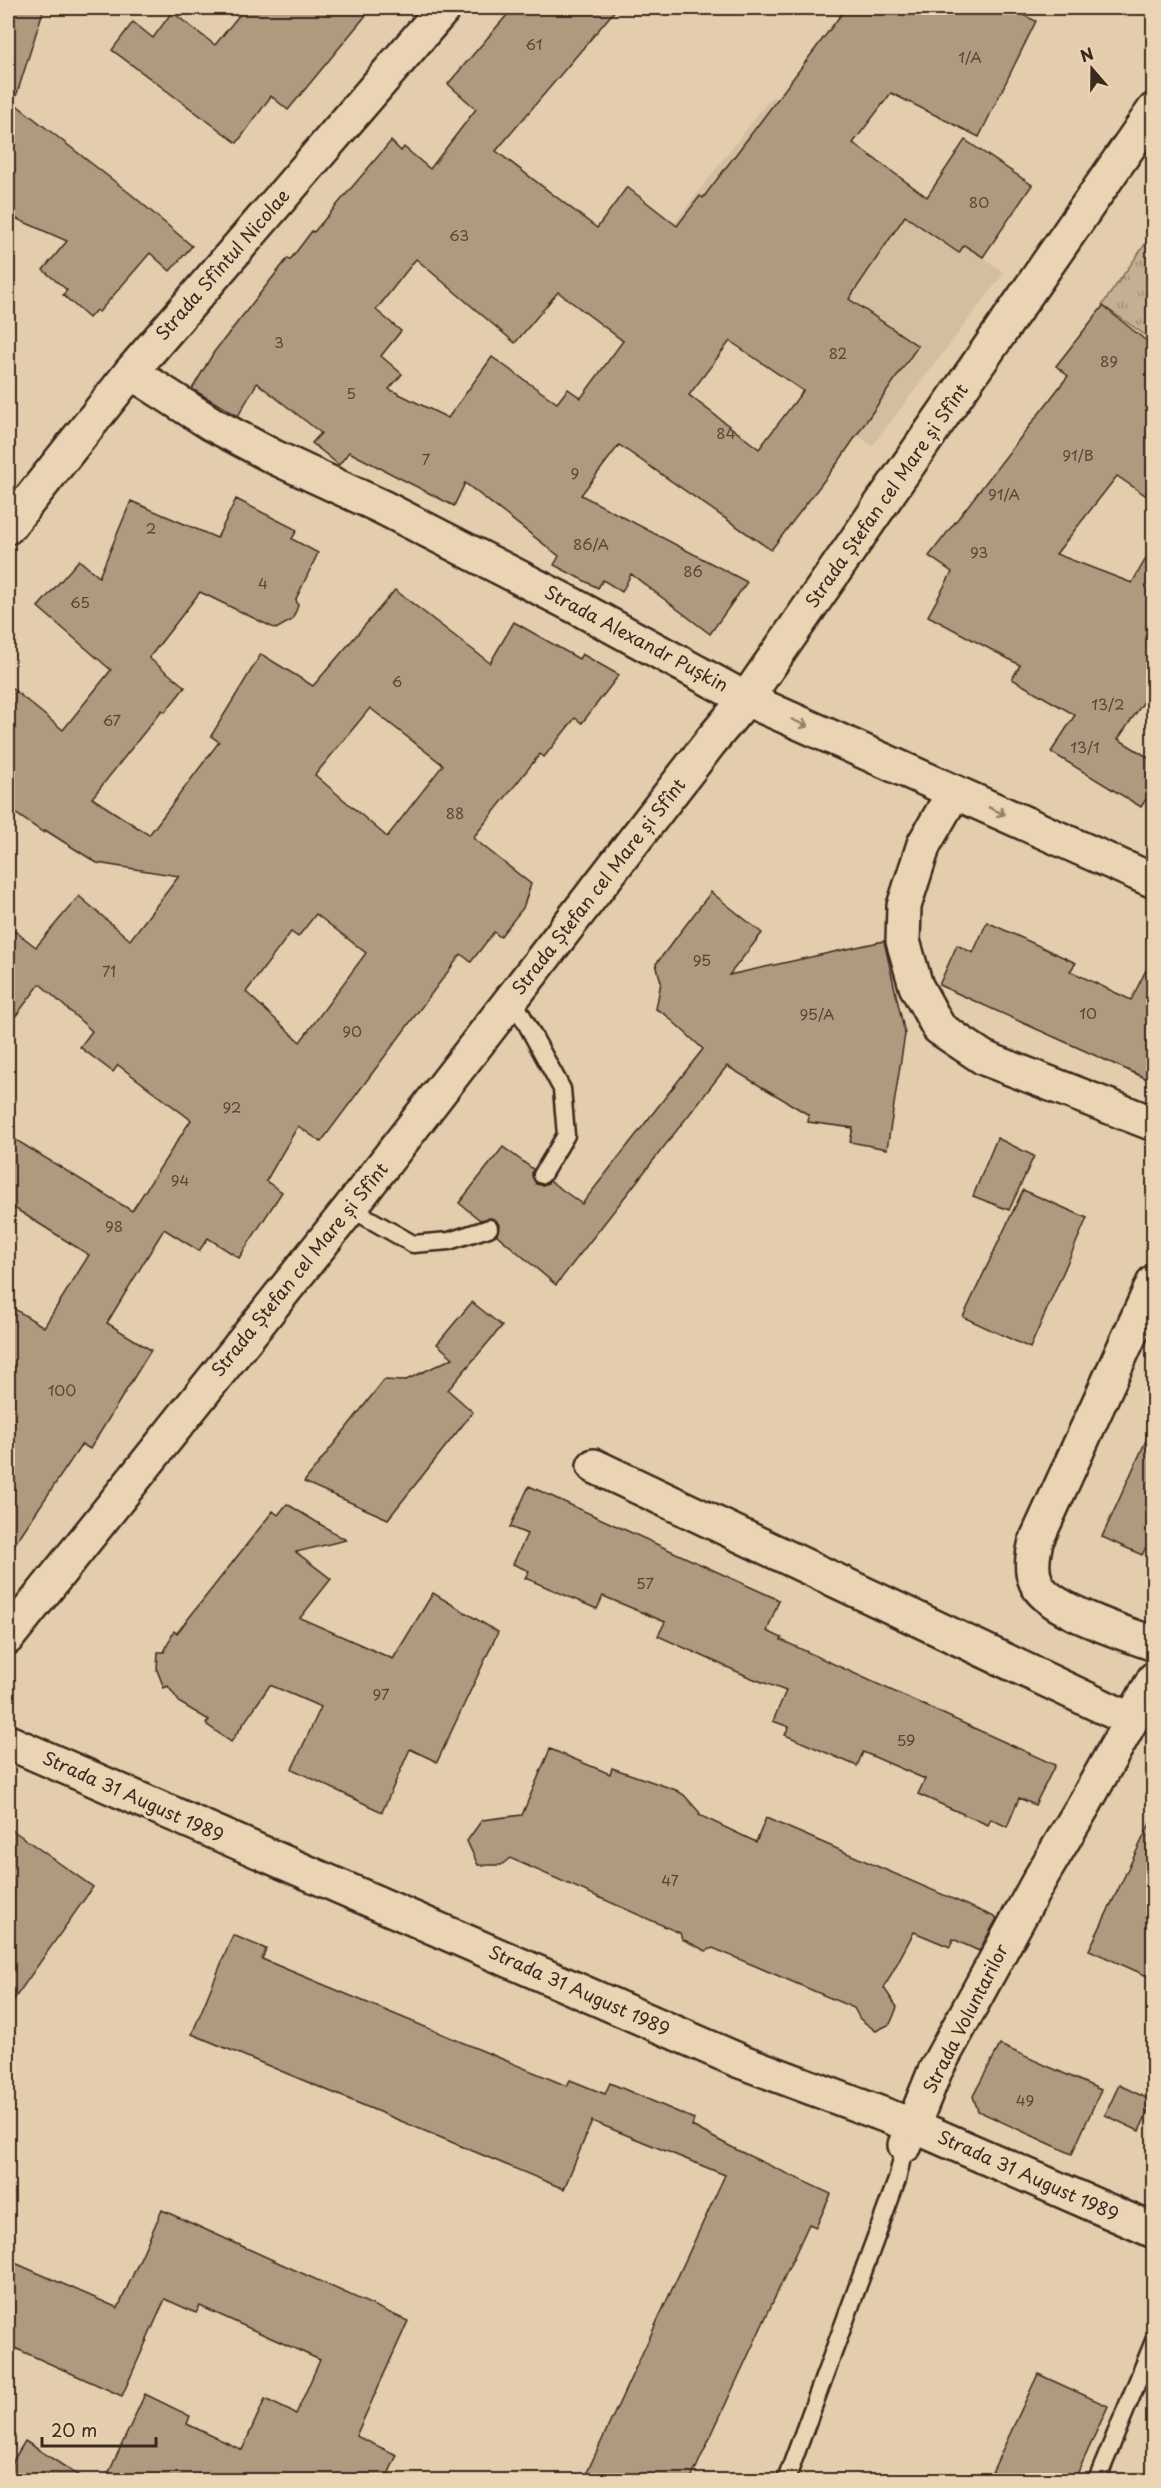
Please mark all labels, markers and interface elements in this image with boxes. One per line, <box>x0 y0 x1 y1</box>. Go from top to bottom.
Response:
house number: 61 <box>526 32 542 55</box>
north arrow <box>1062 39 1122 99</box>
text: N <box>1076 41 1097 67</box>
house number: 1/A <box>958 45 982 68</box>
street label: Strada Sfîntul Nicolae <box>148 182 295 346</box>
house number: 80 <box>969 190 989 213</box>
house number: 63 <box>449 223 469 246</box>
house number: 3 <box>274 330 284 353</box>
house number: 82 <box>829 341 847 364</box>
house number: 89 <box>1100 349 1118 372</box>
street label: Strada Ștefan cel Mare și Sfînt <box>798 377 974 613</box>
house number: 5 <box>346 381 356 404</box>
house number: 84 <box>716 421 736 444</box>
house number: 91/B <box>1062 443 1094 466</box>
house number: 7 <box>422 447 431 470</box>
house number: 9 <box>571 461 579 484</box>
house number: 91/A <box>988 482 1020 505</box>
house number: 2 <box>146 516 156 539</box>
house number: 86/A <box>573 532 609 555</box>
house number: 93 <box>970 540 988 563</box>
house number: 86 <box>683 559 703 582</box>
house number: 4 <box>258 571 268 594</box>
street label: Strada Alexandr Pușkin <box>540 578 733 698</box>
house number: 65 <box>70 590 90 613</box>
house number: 6 <box>392 669 402 692</box>
house number: 13/2 <box>1091 692 1125 715</box>
house number: 67 <box>103 708 122 731</box>
one-way arrow <box>790 718 808 729</box>
house number: 13/1 <box>1070 735 1100 758</box>
street label: Strada Ștefan cel Mare și Sfînt <box>504 772 691 1000</box>
house number: 88 <box>446 801 464 824</box>
one-way arrow <box>988 806 1006 817</box>
house number: 95 <box>693 948 711 971</box>
house number: 71 <box>102 959 116 982</box>
house number: 10 <box>1079 1001 1097 1024</box>
house number: 95/A <box>799 1002 835 1025</box>
house number: 90 <box>342 1019 362 1042</box>
house number: 92 <box>223 1095 241 1118</box>
street label: Strada Ștefan cel Mare și Sfînt <box>204 1156 394 1382</box>
house number: 94 <box>171 1168 189 1191</box>
house number: 98 <box>105 1214 123 1237</box>
house number: 100 <box>48 1378 76 1401</box>
house number: 57 <box>636 1571 654 1594</box>
house number: 97 <box>372 1682 390 1705</box>
house number: 59 <box>897 1728 915 1751</box>
street label: Strada 31 August 1989 <box>39 1743 229 1848</box>
house number: 47 <box>661 1868 679 1891</box>
street label: Strada 31 August 1989 <box>485 1937 675 2042</box>
street label: Strada Voluntarilor <box>915 1938 1014 2098</box>
house number: 49 <box>1016 2088 1034 2111</box>
street label: Strada 31 August 1989 <box>934 2122 1124 2227</box>
scale bar <box>42 2410 156 2448</box>
text: 20 m <box>51 2416 97 2443</box>

